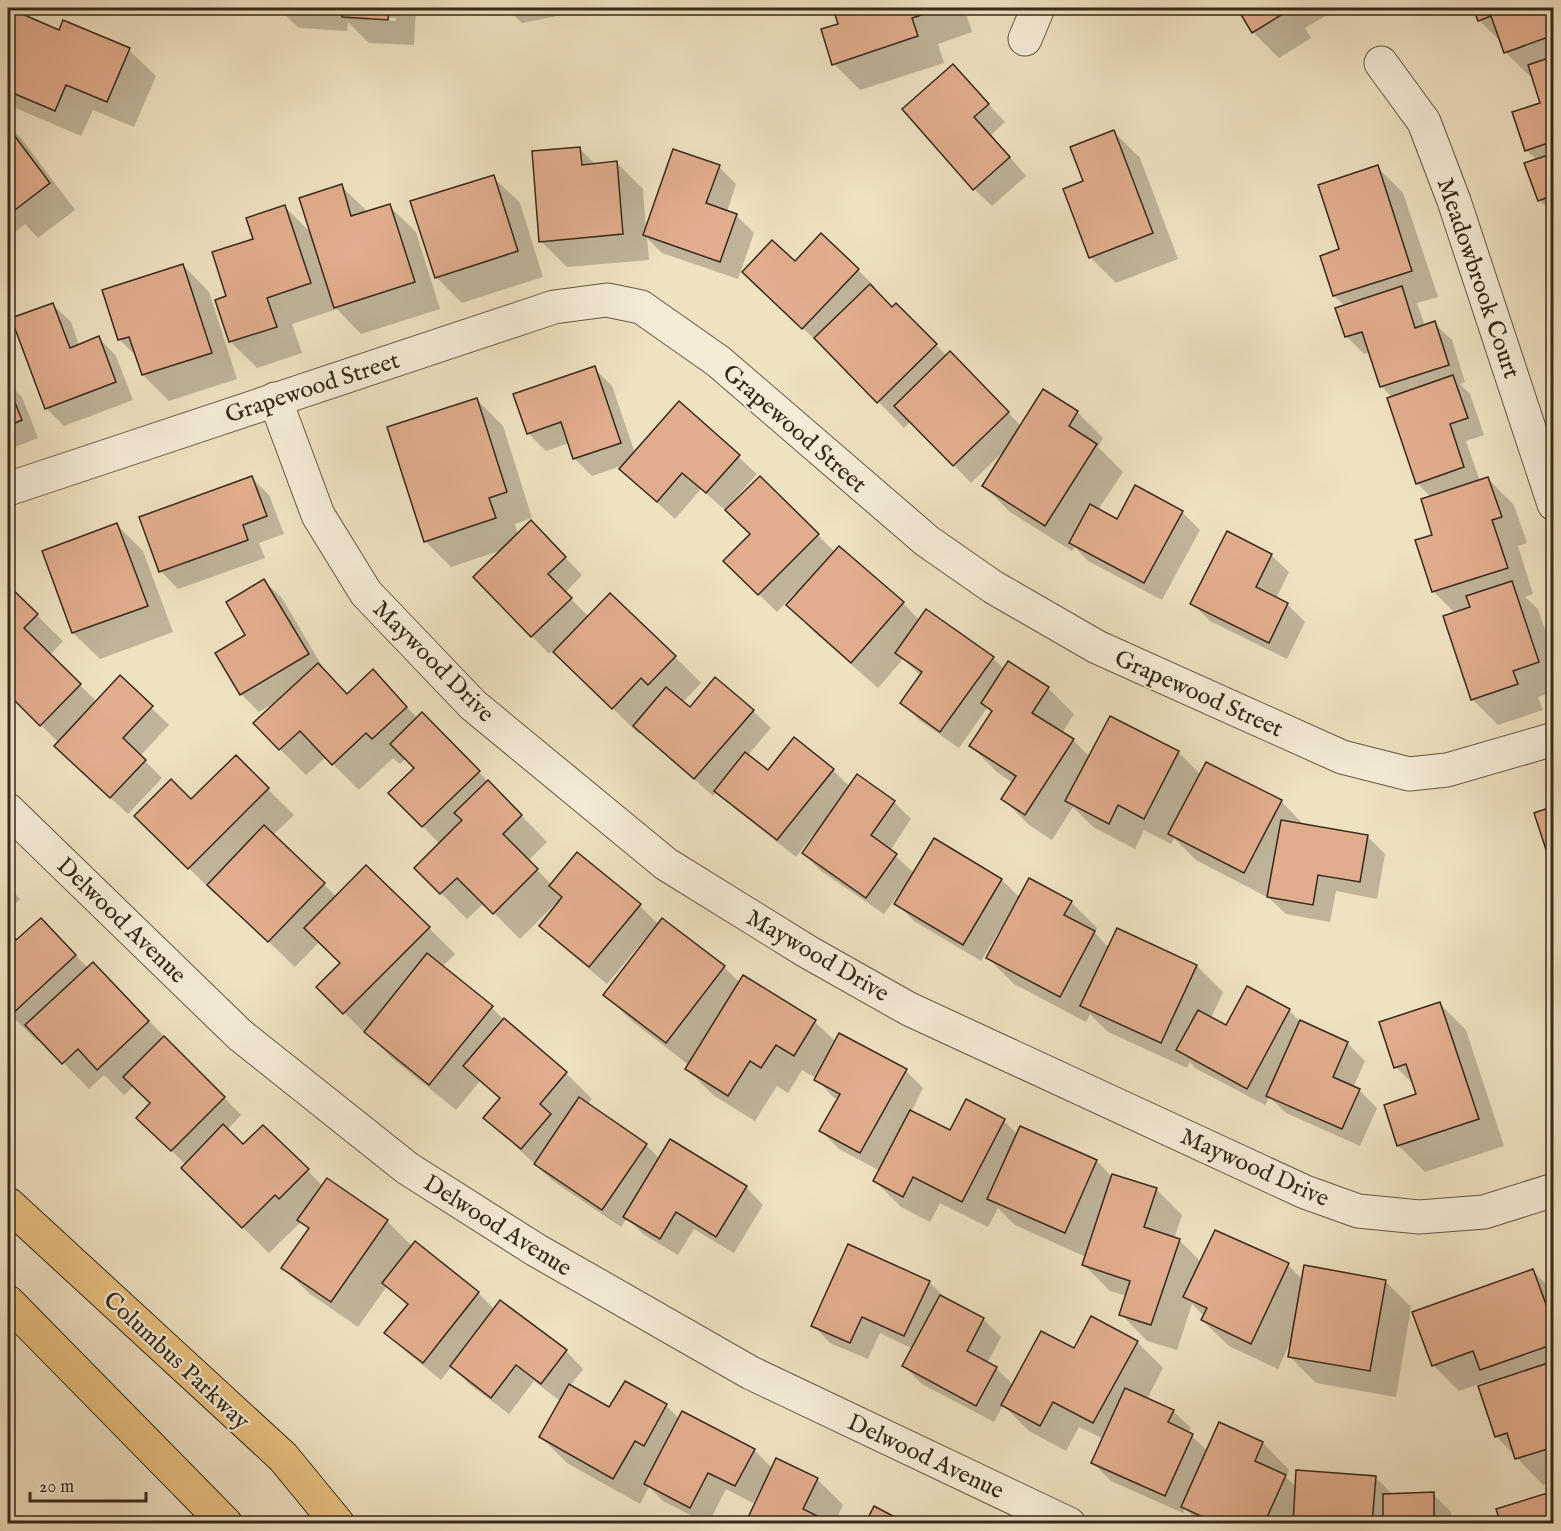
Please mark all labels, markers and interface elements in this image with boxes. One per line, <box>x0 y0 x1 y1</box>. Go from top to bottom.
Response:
street label: Meadowbrook Court <box>1429 174 1526 383</box>
street label: Grapewood Street <box>221 346 404 431</box>
street label: Grapewood Street <box>715 358 873 500</box>
street label: Maywood Drive <box>365 595 500 730</box>
street label: Grapewood Street <box>1109 643 1288 745</box>
street label: Delwood Avenue <box>49 851 193 991</box>
street label: Maywood Drive <box>740 903 894 1010</box>
street label: Maywood Drive <box>1175 1122 1334 1215</box>
street label: Delwood Avenue <box>417 1168 577 1284</box>
street label: Columbus Parkway <box>96 1285 256 1437</box>
street label: Delwood Avenue <box>842 1408 1009 1507</box>
scale bar <box>30 1465 146 1503</box>
text: 20 m <box>39 1476 74 1499</box>

